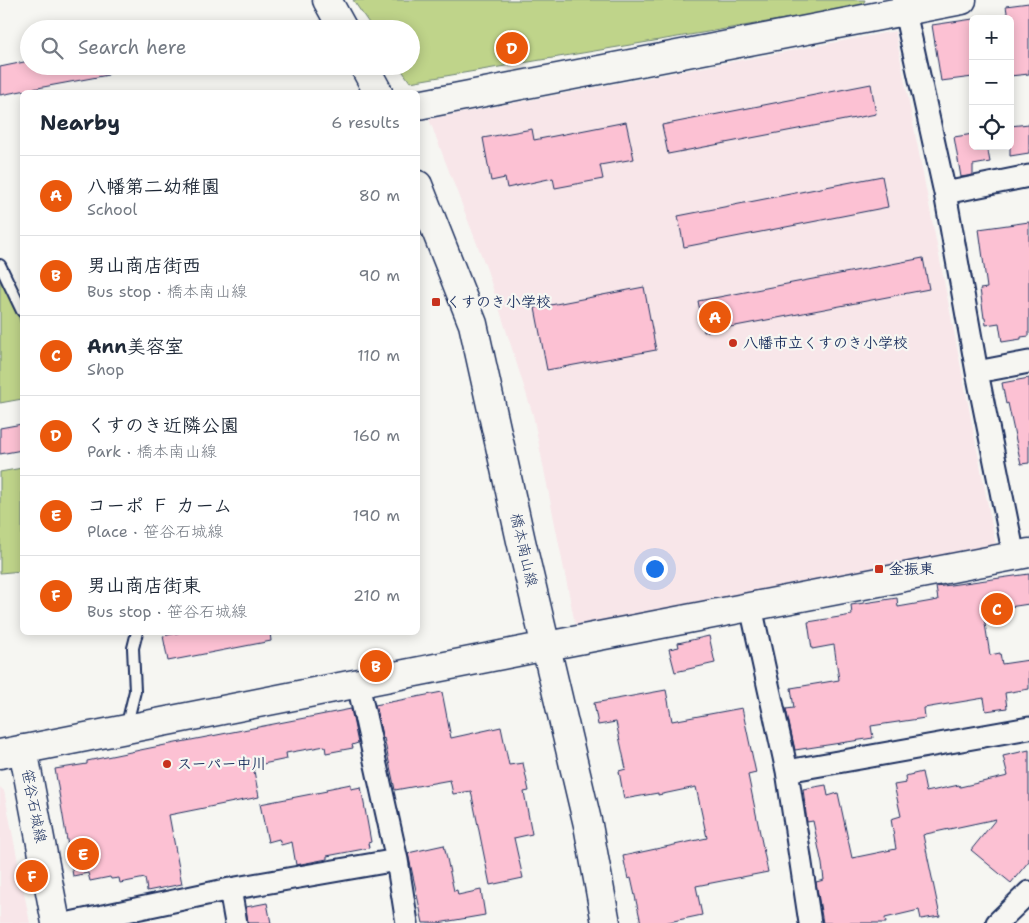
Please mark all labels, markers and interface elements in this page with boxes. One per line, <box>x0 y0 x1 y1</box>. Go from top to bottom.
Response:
map controls <box>969 15 1014 150</box>
button: + <box>969 15 1014 60</box>
search box <box>20 20 420 75</box>
pin: D <box>496 29 528 67</box>
icon: search <box>38 34 66 62</box>
text: Search here <box>78 35 187 60</box>
button: − <box>969 60 1014 105</box>
button: locate <box>969 105 1014 150</box>
text: Nearby <box>40 109 120 137</box>
text: 6 results <box>331 112 400 133</box>
text: 八幡第二幼稚園 <box>87 174 220 199</box>
text: A <box>50 185 62 206</box>
text: 80 m <box>359 185 400 206</box>
text: School <box>87 199 137 220</box>
text: 男山商店街西 <box>87 253 201 278</box>
text: B <box>51 265 61 286</box>
text: 90 m <box>359 265 400 286</box>
text: Bus stop · 橋本南山線 <box>87 281 247 302</box>
place label: くすのき小学校 <box>446 292 551 312</box>
marker: くすのき小学校 <box>430 296 442 308</box>
pin: A <box>699 298 731 336</box>
place label: 八幡市立くすのき小学校 <box>743 333 908 353</box>
text: Ann美容室 <box>87 334 184 359</box>
marker: 八幡市立くすのき小学校 <box>727 337 739 349</box>
text: C <box>51 345 61 366</box>
text: 110 m <box>357 345 400 366</box>
text: Shop <box>87 359 124 380</box>
text: くすのき近隣公園 <box>87 413 239 438</box>
text: D <box>50 425 62 446</box>
text: 160 m <box>353 425 400 446</box>
text: Park · 橋本南山線 <box>87 441 217 462</box>
text: コーポ Ｆ カーム <box>87 493 232 518</box>
text: E <box>51 505 61 526</box>
text: 190 m <box>353 505 400 526</box>
street label: 橋本南山線 <box>506 511 542 589</box>
text: Place · 笹谷石城線 <box>87 521 223 542</box>
your location <box>642 556 668 582</box>
place label: 金振東 <box>889 559 934 579</box>
marker: 金振東 <box>873 563 885 575</box>
text: 男山商店街東 <box>87 573 201 598</box>
text: F <box>51 585 61 606</box>
text: 210 m <box>353 585 400 606</box>
pin: C <box>981 590 1013 628</box>
text: Bus stop · 笹谷石城線 <box>87 601 247 622</box>
pin: B <box>360 647 392 685</box>
place label: スーパー中川 <box>177 754 266 774</box>
marker: スーパー中川 <box>161 758 173 770</box>
street label: 笹谷石城線 <box>17 767 51 845</box>
pin: E <box>67 835 99 873</box>
pin: F <box>16 857 48 895</box>

